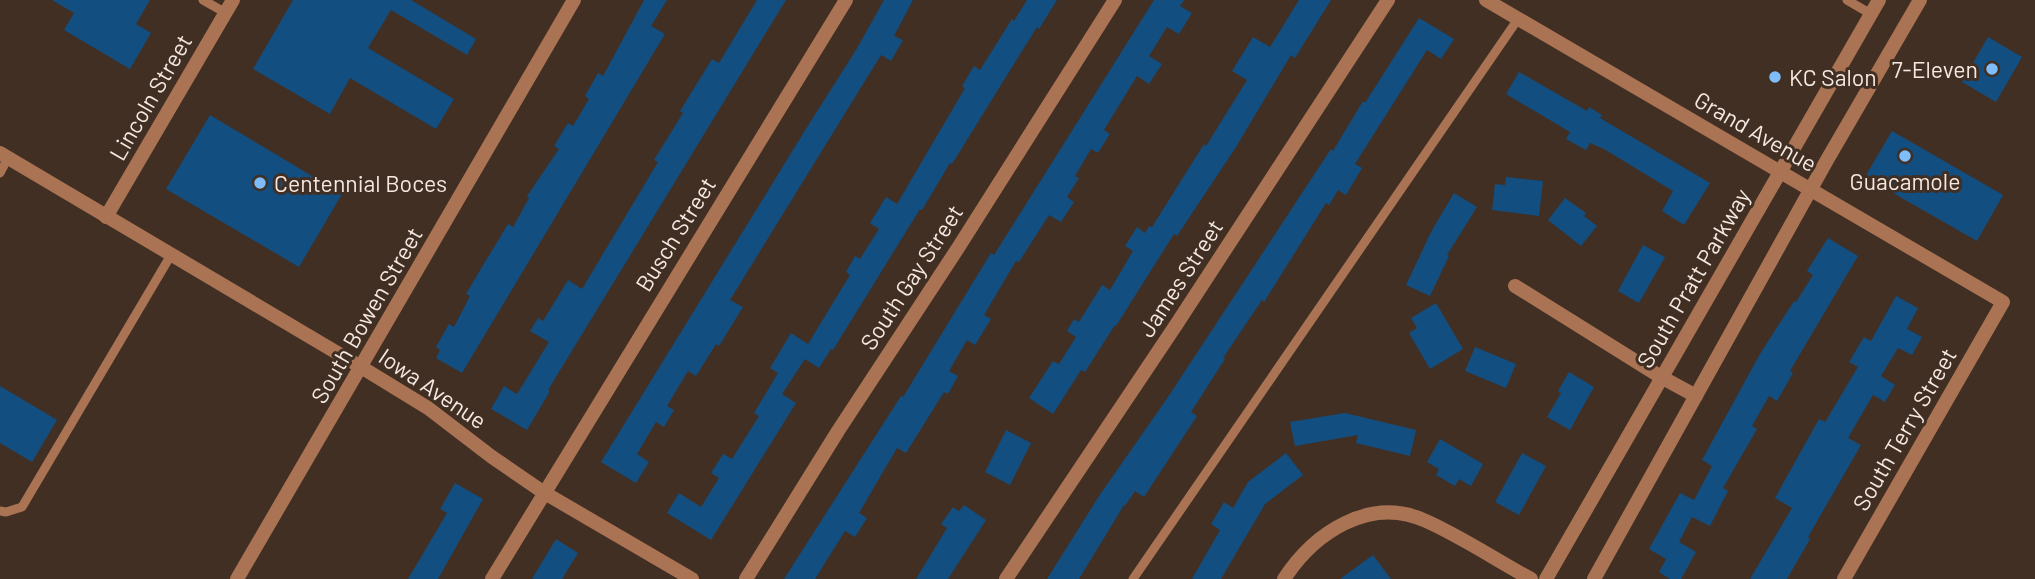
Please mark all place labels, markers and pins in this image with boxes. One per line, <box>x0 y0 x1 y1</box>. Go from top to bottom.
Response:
place label: 7-Eleven <box>1892 55 1978 83</box>
marker: 7-Eleven <box>1984 61 2000 77</box>
place label: KC Salon <box>1789 63 1877 91</box>
marker: KC Salon <box>1767 69 1783 85</box>
marker: Guacamole <box>1897 148 1913 164</box>
place label: Guacamole <box>1850 167 1960 195</box>
place label: Centennial Boces <box>274 169 447 197</box>
marker: Centennial Boces <box>252 175 268 191</box>

